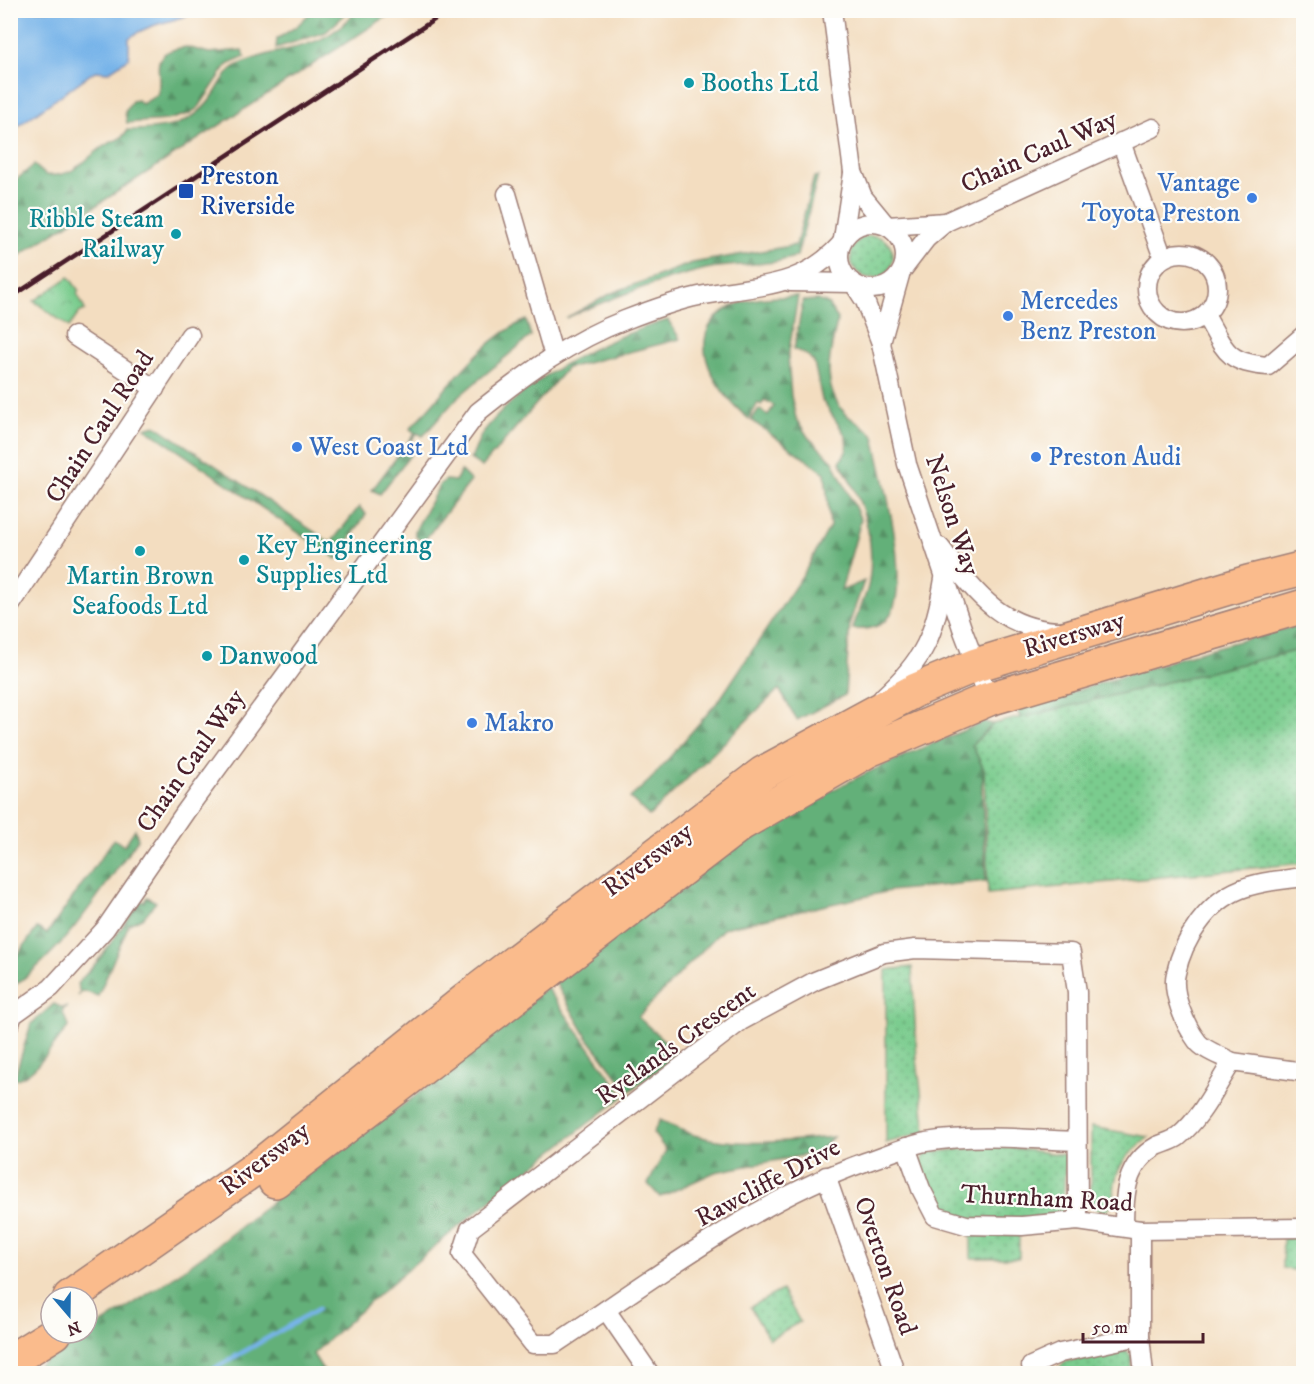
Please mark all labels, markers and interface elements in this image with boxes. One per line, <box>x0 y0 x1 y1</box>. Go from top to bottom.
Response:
place label: Booths Ltd <box>701 67 819 100</box>
marker: Booths Ltd <box>682 76 696 90</box>
street label: Chain Caul Way <box>956 103 1123 201</box>
place label: Preston Riverside <box>200 160 295 223</box>
place label: Vantage Toyota Preston <box>1082 167 1240 230</box>
marker: Preston Riverside <box>177 182 195 200</box>
marker: Vantage Toyota Preston <box>1245 191 1259 205</box>
place label: Ribble Steam Railway <box>28 203 165 266</box>
marker: Ribble Steam Railway <box>169 227 183 241</box>
place label: Mercedes Benz Preston <box>1020 285 1157 348</box>
marker: Mercedes Benz Preston <box>1001 309 1015 323</box>
street label: Chain Caul Road <box>38 344 162 510</box>
place label: West Coast Ltd <box>308 431 469 464</box>
marker: West Coast Ltd <box>290 440 304 454</box>
place label: Preston Audi <box>1048 441 1181 474</box>
street label: Nelson Way <box>917 450 987 580</box>
marker: Preston Audi <box>1029 450 1043 464</box>
place label: Key Engineering Supplies Ltd <box>256 529 432 592</box>
marker: Martin Brown Seafoods Ltd <box>133 544 147 558</box>
marker: Key Engineering Supplies Ltd <box>237 553 251 567</box>
place label: Martin Brown Seafoods Ltd <box>66 560 214 623</box>
street label: Riversway <box>1019 604 1129 666</box>
place label: Danwood <box>219 640 318 673</box>
marker: Danwood <box>200 649 214 663</box>
street label: Chain Caul Way <box>129 682 253 839</box>
place label: Makro <box>484 707 554 740</box>
marker: Makro <box>465 716 479 730</box>
street label: Riversway <box>596 815 700 905</box>
street label: Ryelands Crescent <box>590 975 762 1113</box>
street label: Riversway <box>213 1114 317 1204</box>
street label: Rawcliffe Drive <box>690 1131 846 1235</box>
street label: Thurnham Road <box>960 1178 1134 1220</box>
street label: Overton Road <box>846 1192 924 1340</box>
north arrow <box>39 1285 99 1345</box>
scale bar <box>1083 1306 1203 1344</box>
text: N <box>64 1317 83 1340</box>
text: 50 m <box>1092 1317 1128 1339</box>

